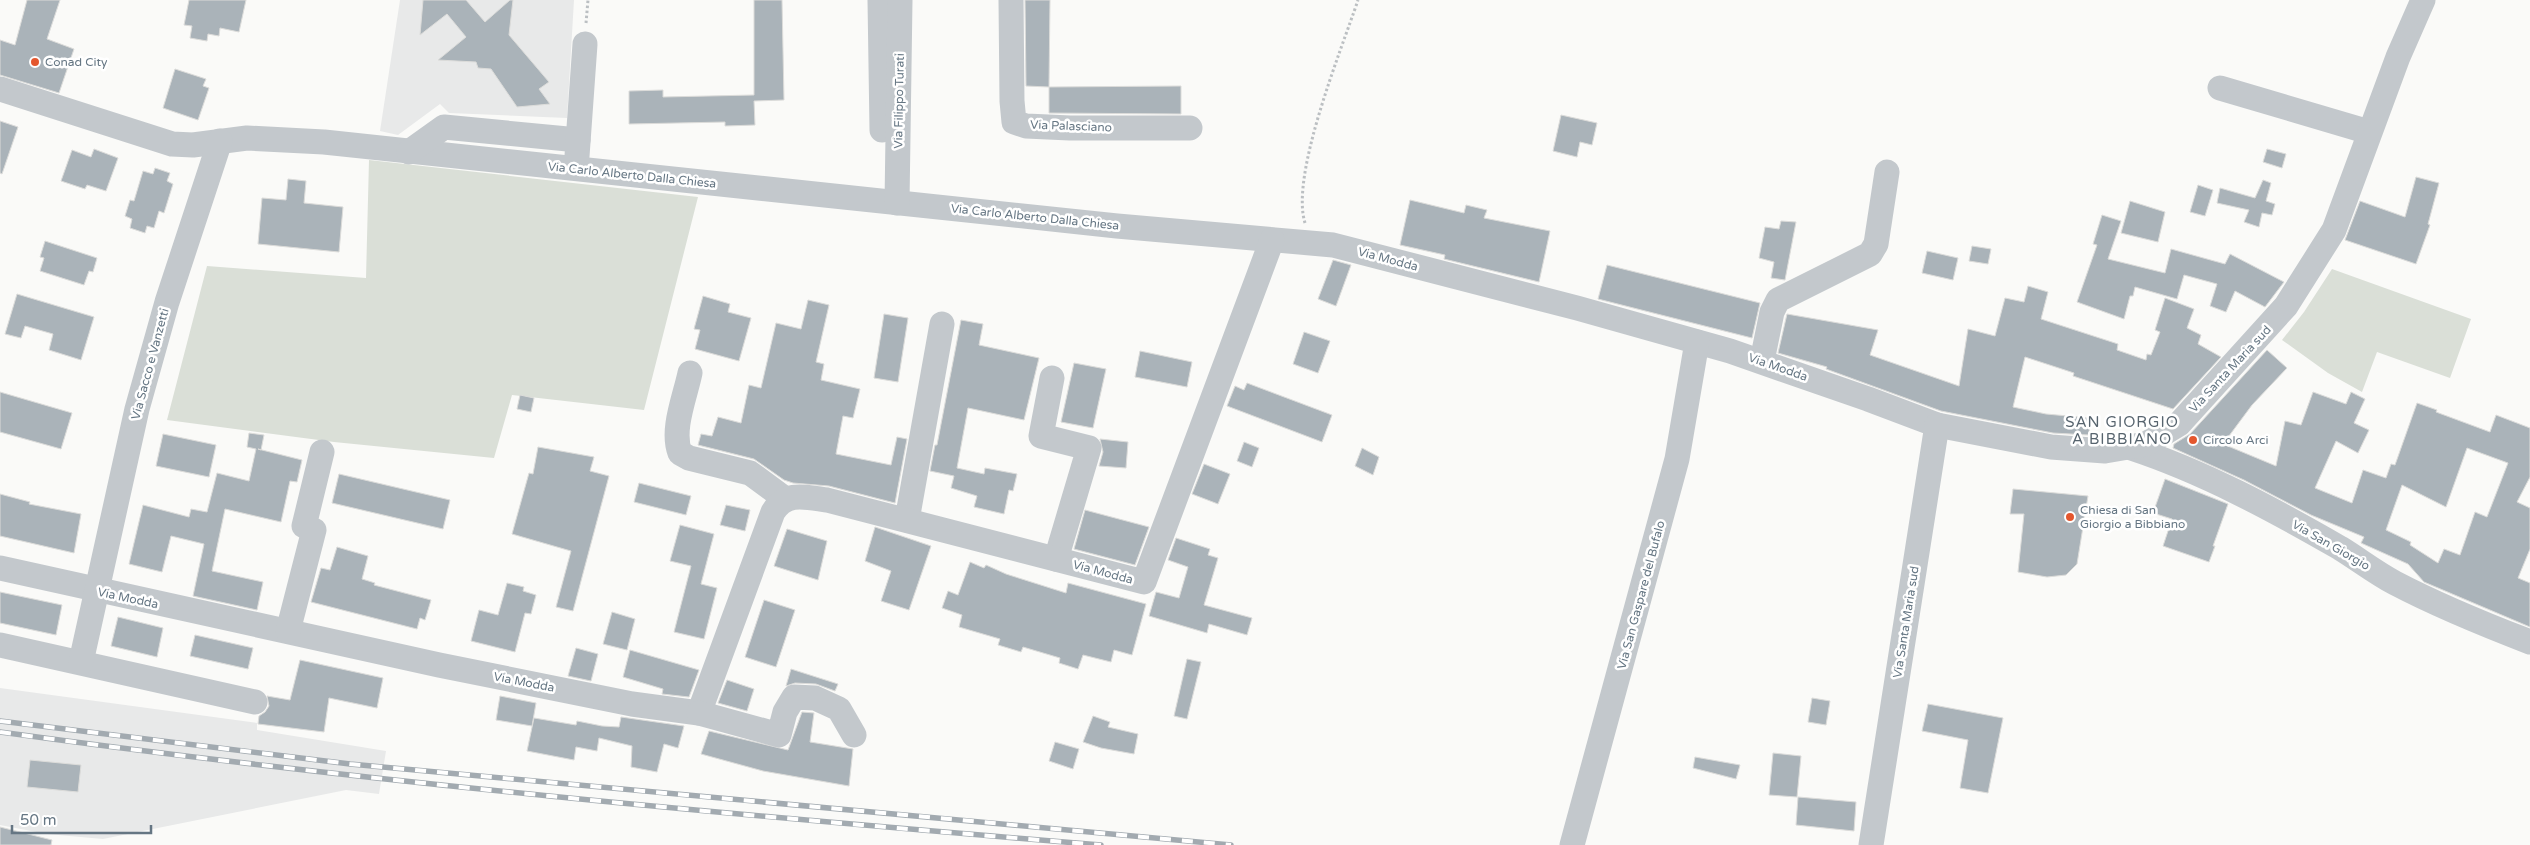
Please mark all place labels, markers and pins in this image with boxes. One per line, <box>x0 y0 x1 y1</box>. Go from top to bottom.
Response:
place label: Conad City <box>45 55 108 69</box>
marker: Conad City <box>29 56 41 68</box>
place label: Circolo Arci <box>2203 433 2268 447</box>
marker: Circolo Arci <box>2187 434 2199 446</box>
place label: Chiesa di San Giorgio a Bibbiano <box>2080 503 2185 531</box>
marker: Chiesa di San Giorgio a Bibbiano <box>2064 511 2076 523</box>

